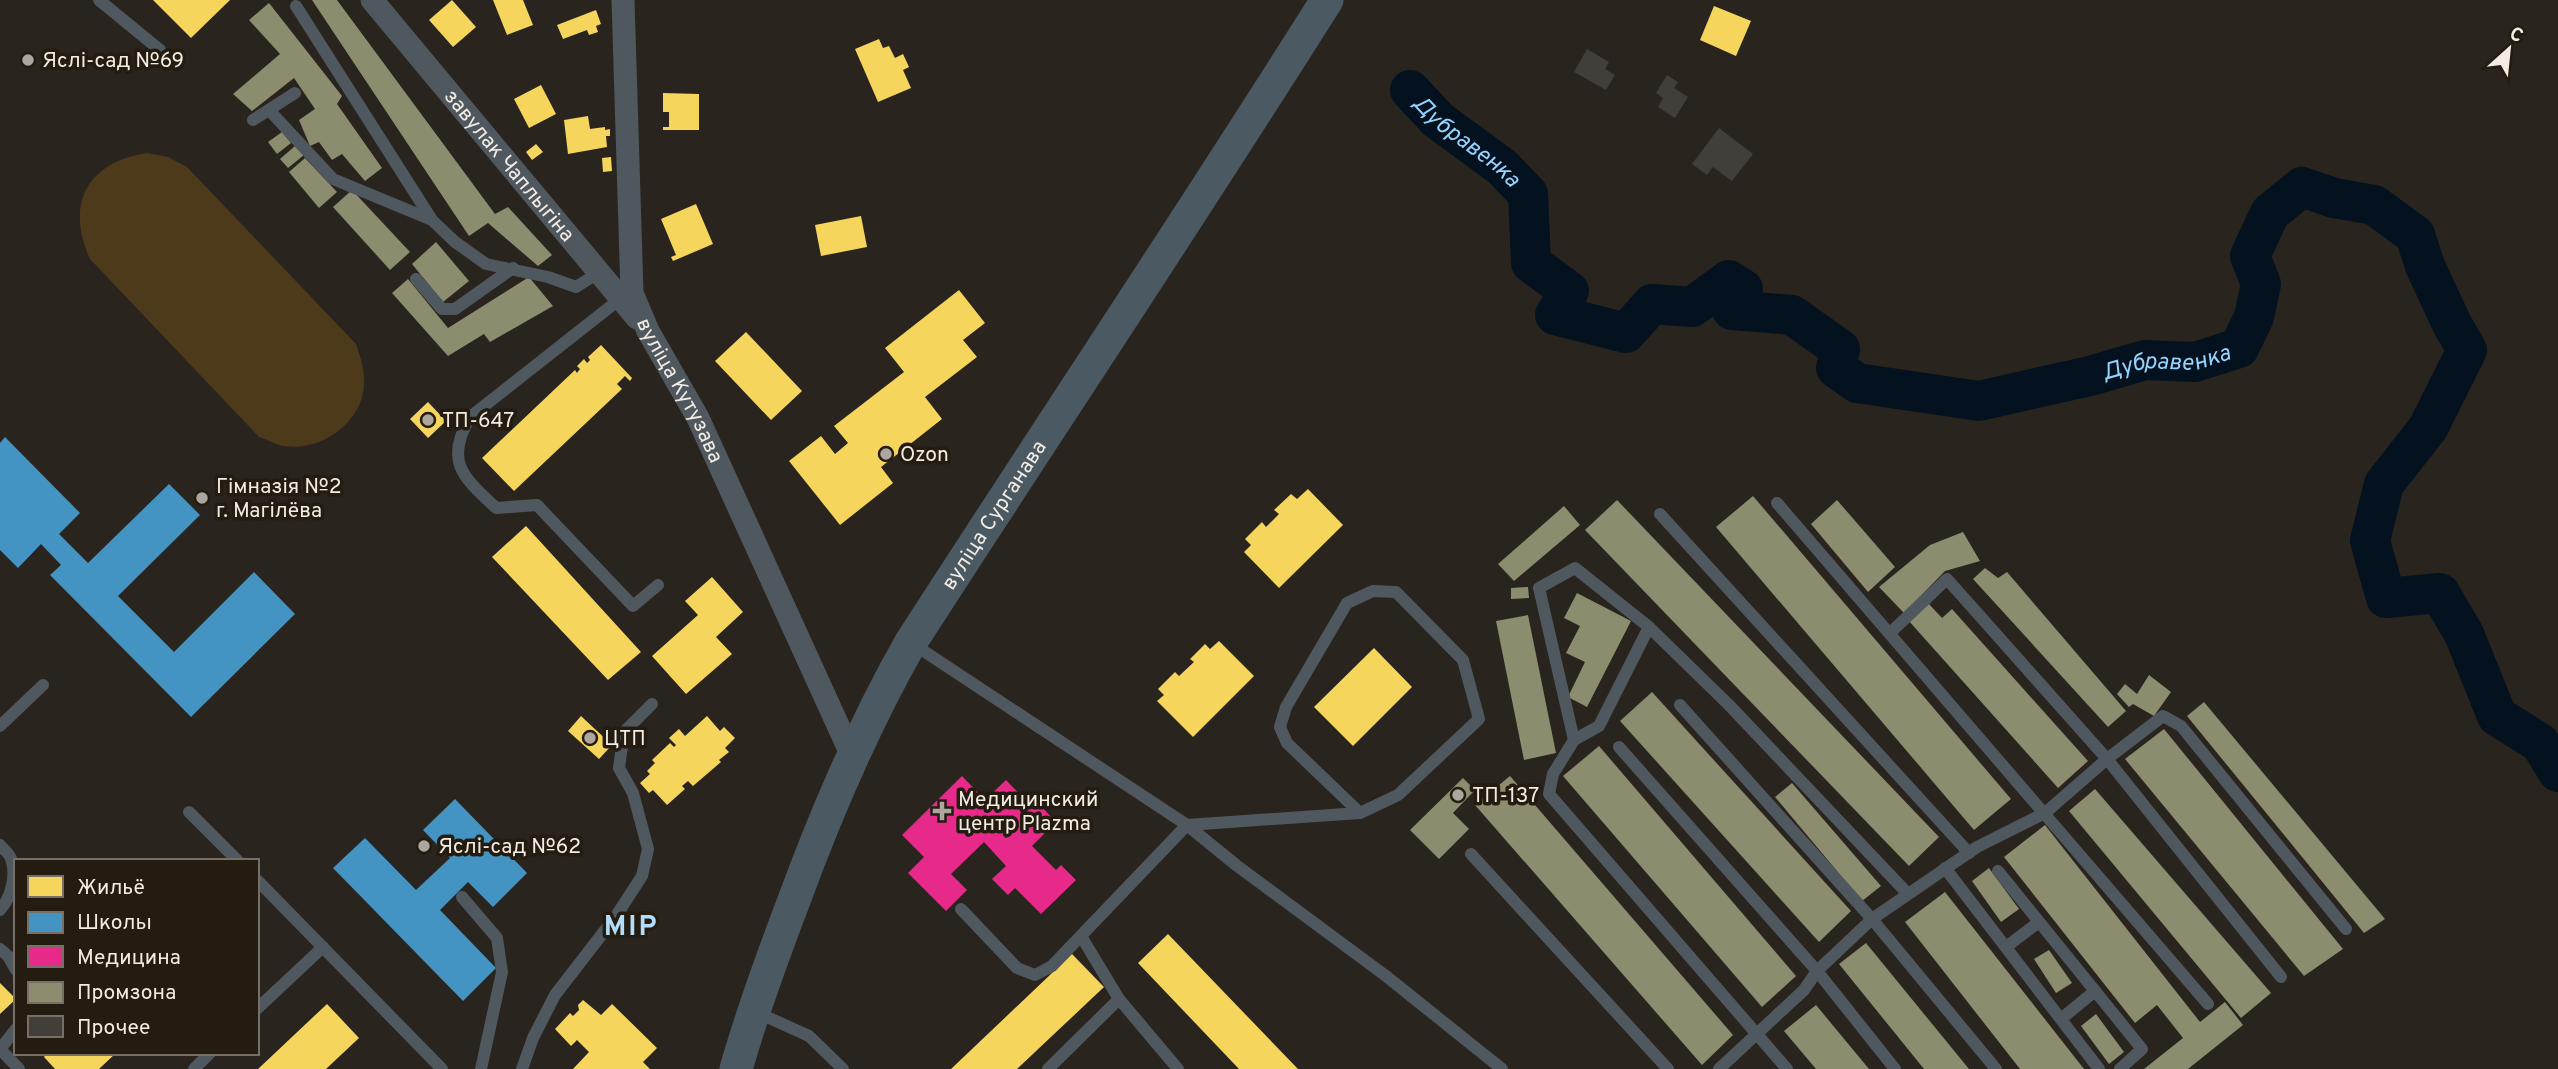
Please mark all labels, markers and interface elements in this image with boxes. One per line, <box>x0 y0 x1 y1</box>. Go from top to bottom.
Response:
north arrow <box>2474 14 2544 84</box>
text: С <box>2505 22 2527 49</box>
place label: Яслі-сад №69 <box>42 48 184 75</box>
marker: Яслі-сад №69 <box>20 52 36 68</box>
street label: завулак Чаплыгіна <box>437 84 580 248</box>
water label: Дубравенка <box>1406 90 1526 195</box>
street label: вуліца Кутузава <box>629 314 729 468</box>
water label: Дубравенка <box>2099 340 2235 389</box>
place label: ТП-647 <box>442 408 514 435</box>
marker: ТП-647 <box>420 412 436 428</box>
street label: вуліца Сурганава <box>936 436 1053 596</box>
place label: Ozon <box>900 442 949 469</box>
marker: Ozon <box>878 446 894 462</box>
place label: Гімназія №2 г. Магілёва <box>216 474 342 525</box>
marker: Гімназія №2 г. Магілёва <box>194 490 210 506</box>
place label: ЦТП <box>604 726 646 753</box>
marker: ЦТП <box>582 730 598 746</box>
place label: ТП-137 <box>1472 783 1539 810</box>
place label: Медицинский центр Plazma <box>958 787 1098 838</box>
marker: ТП-137 <box>1450 787 1466 803</box>
marker: Медицинский центр Plazma <box>932 801 952 821</box>
place label: Яслі-сад №62 <box>438 834 581 861</box>
marker: Яслі-сад №62 <box>416 838 432 854</box>
legend <box>14 859 259 1055</box>
text: Жильё <box>77 875 145 902</box>
text: Школы <box>77 910 152 937</box>
district label: МІР <box>604 910 658 946</box>
text: Медицина <box>77 945 181 972</box>
text: Промзона <box>77 980 176 1007</box>
text: Прочее <box>77 1015 150 1042</box>

